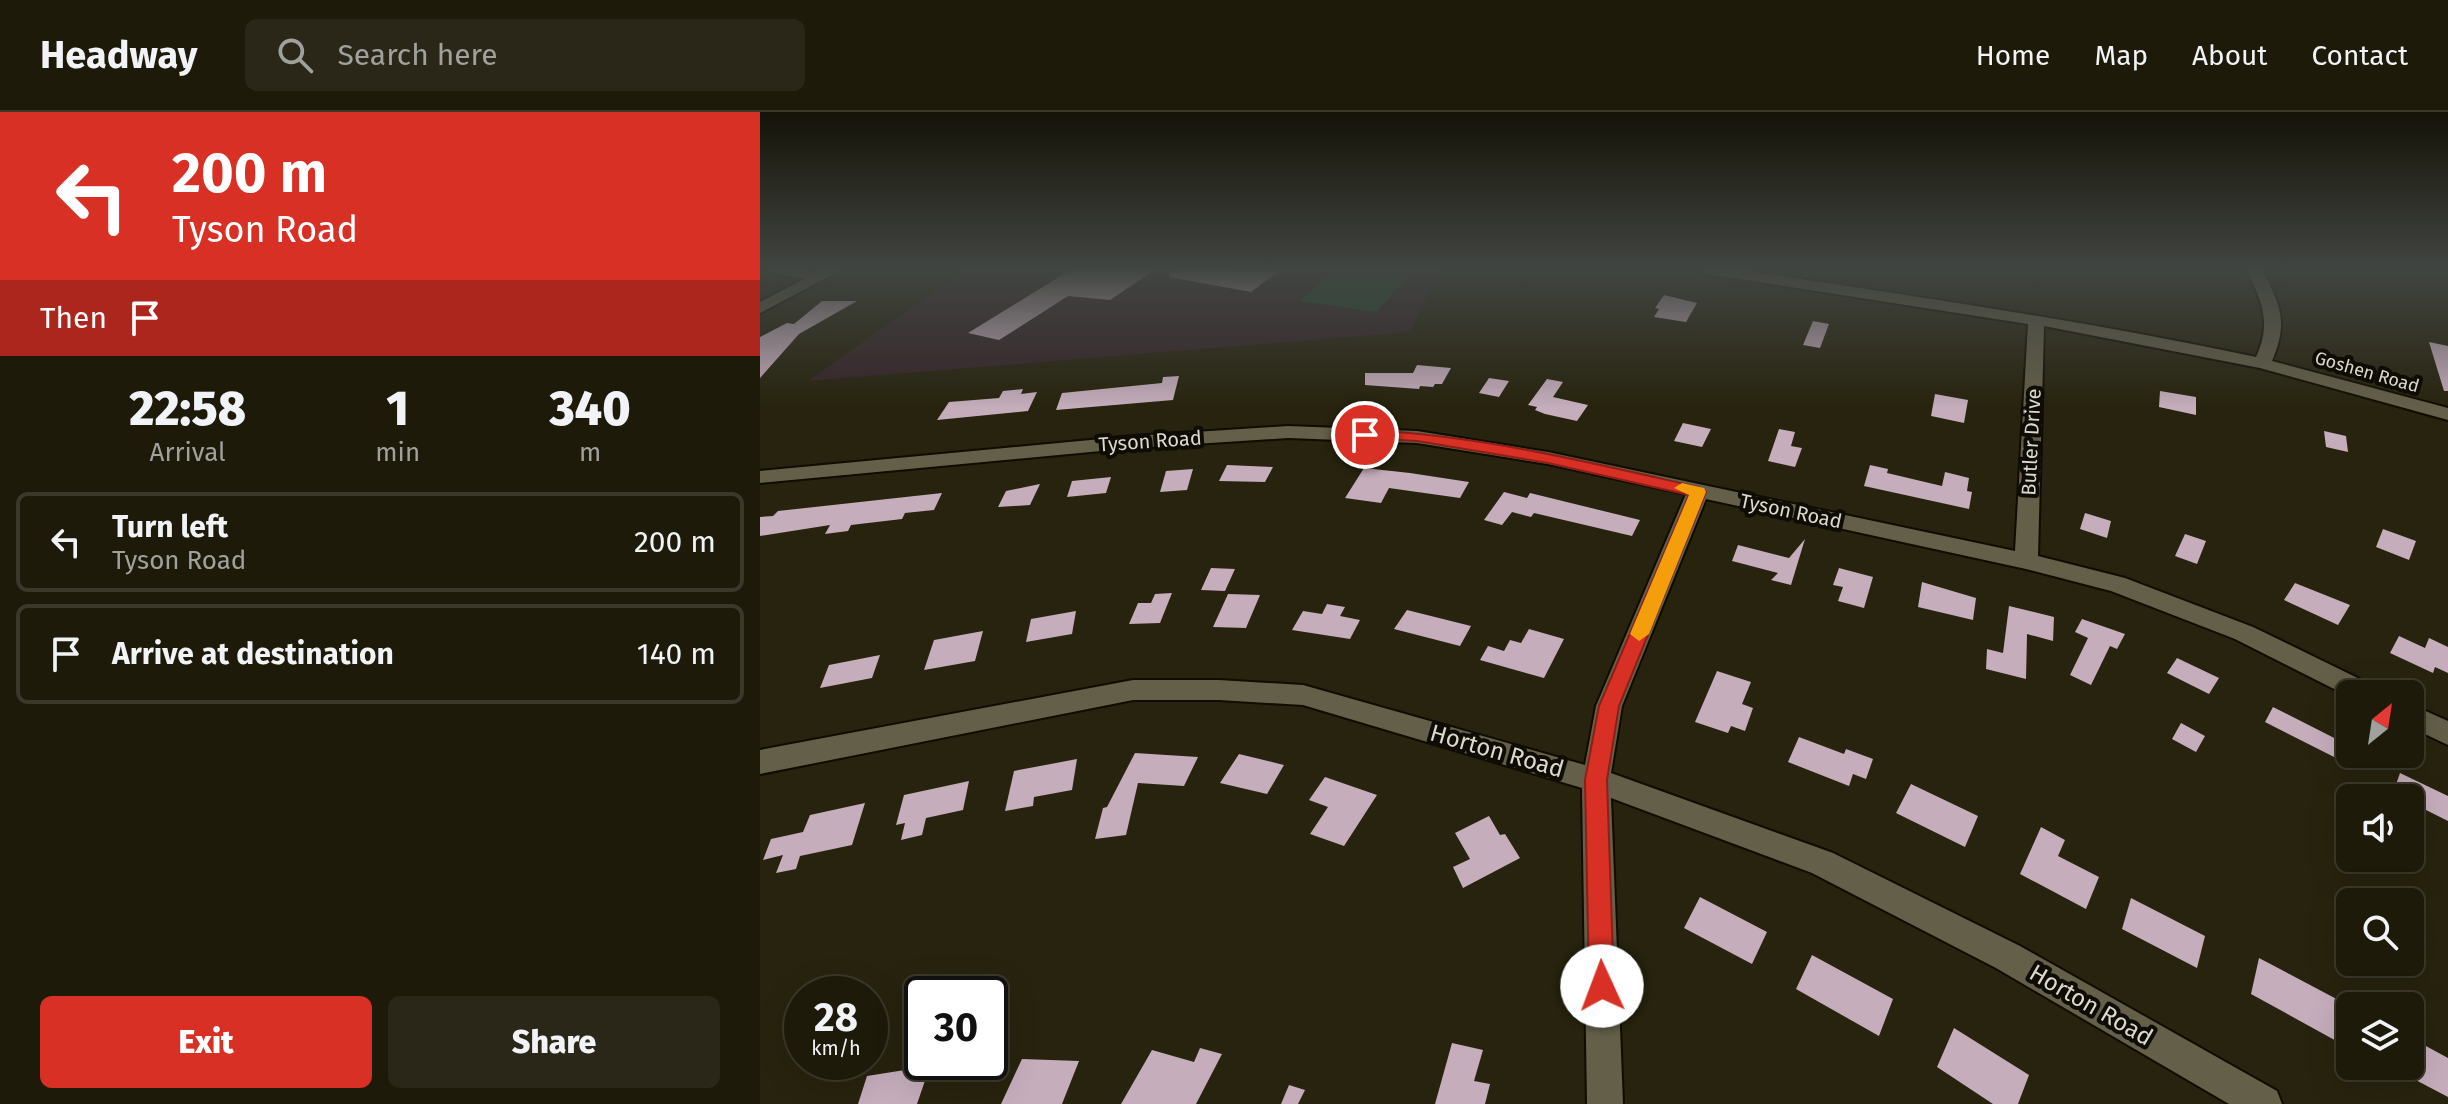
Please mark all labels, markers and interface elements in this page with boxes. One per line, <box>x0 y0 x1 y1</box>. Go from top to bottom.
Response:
search box <box>245 19 805 91</box>
text: Headway <box>40 32 197 78</box>
icon: search <box>273 33 317 77</box>
text: Search here <box>337 37 498 73</box>
text: Home <box>1976 39 2050 72</box>
text: Map <box>2094 39 2148 72</box>
text: About <box>2192 39 2267 72</box>
text: Contact <box>2311 39 2408 72</box>
text: 200 m <box>172 140 327 207</box>
icon: left <box>40 144 144 248</box>
text: Tyson Road <box>172 208 358 252</box>
icon: arrive <box>123 296 167 340</box>
text: Then <box>40 300 107 336</box>
street label: Goshen Road <box>2312 347 2422 397</box>
text: 22:58 <box>129 380 246 438</box>
text: 1 <box>386 380 409 438</box>
text: 340 <box>549 380 631 438</box>
street label: Butler Drive <box>2016 388 2046 496</box>
pin <box>1331 401 1399 469</box>
icon: arrive <box>1343 413 1387 457</box>
street label: Tyson Road <box>1098 425 1202 457</box>
text: Arrival <box>150 437 226 468</box>
text: min <box>375 437 420 468</box>
text: m <box>579 437 601 468</box>
street label: Tyson Road <box>1738 489 1844 533</box>
text: Turn left <box>112 509 228 545</box>
icon: left <box>44 520 88 564</box>
text: 200 m <box>634 524 716 560</box>
text: Tyson Road <box>112 545 246 576</box>
icon: arrive <box>44 632 88 676</box>
text: Arrive at destination <box>112 636 394 672</box>
text: 140 m <box>637 636 716 672</box>
north arrow <box>2336 680 2424 768</box>
map controls <box>2336 680 2424 1080</box>
street label: Horton Road <box>1427 719 1567 783</box>
button: sound <box>2336 784 2424 872</box>
button: search <box>2336 888 2424 976</box>
position arrow <box>1560 944 1644 1028</box>
street label: Horton Road <box>2024 958 2158 1052</box>
speed limit sign: 30 <box>904 976 1008 1080</box>
button: layers <box>2336 992 2424 1080</box>
text: 28 <box>814 994 858 1042</box>
button: Exit <box>40 996 372 1088</box>
button: Share <box>388 996 720 1088</box>
text: km/h <box>811 1036 861 1060</box>

